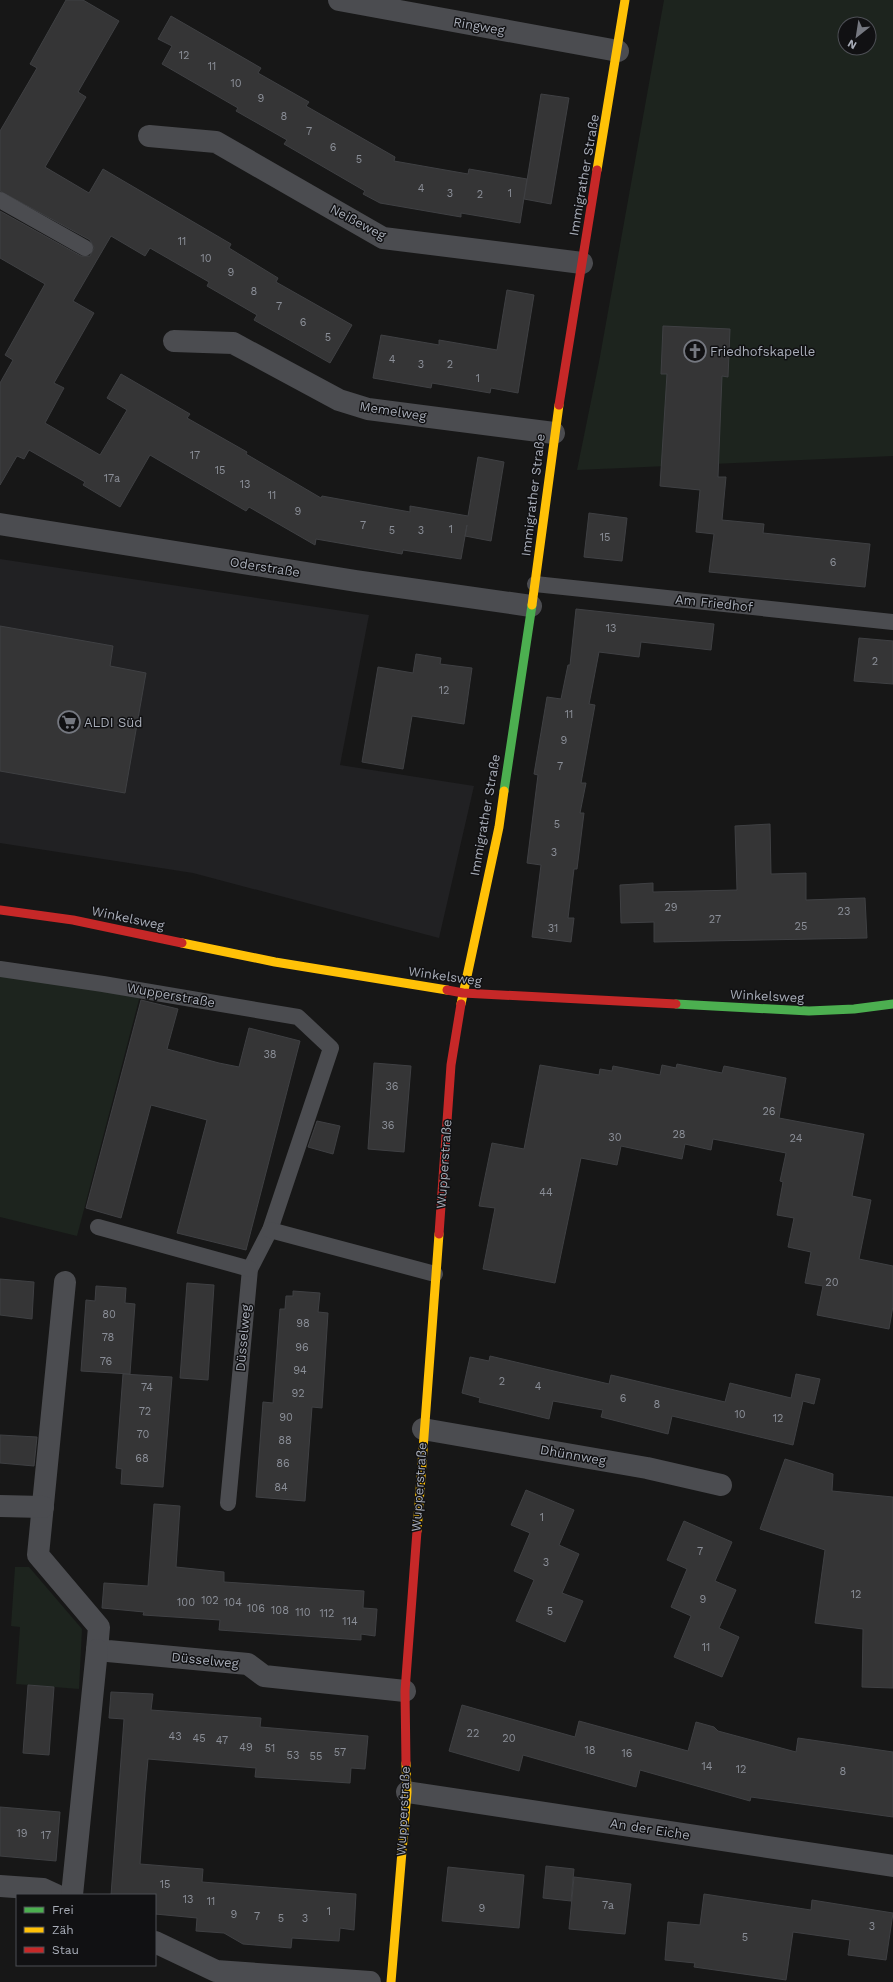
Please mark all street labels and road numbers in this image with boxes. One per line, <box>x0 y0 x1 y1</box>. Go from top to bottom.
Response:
street label: Ringweg <box>452 14 506 38</box>
street label: Immigrather Straße <box>566 113 602 237</box>
street label: Neißeweg <box>328 201 388 243</box>
street label: Memelweg <box>359 398 427 424</box>
street label: Immigrather Straße <box>518 433 548 557</box>
street label: Oderstraße <box>229 554 301 580</box>
street label: Am Friedhof <box>674 591 754 615</box>
street label: Immigrather Straße <box>467 753 503 877</box>
street label: Winkelsweg <box>90 903 166 933</box>
street label: Winkelsweg <box>407 963 483 989</box>
street label: Wupperstraße <box>126 980 216 1010</box>
street label: Winkelsweg <box>730 987 804 1005</box>
street label: Wupperstraße <box>433 1119 455 1209</box>
street label: Düsselweg <box>233 1304 253 1372</box>
street label: Wupperstraße <box>408 1442 430 1532</box>
street label: Dhünnweg <box>539 1442 607 1468</box>
street label: Düsselweg <box>171 1649 239 1671</box>
street label: Wupperstraße <box>393 1766 413 1856</box>
street label: An der Eiche <box>609 1815 691 1843</box>

